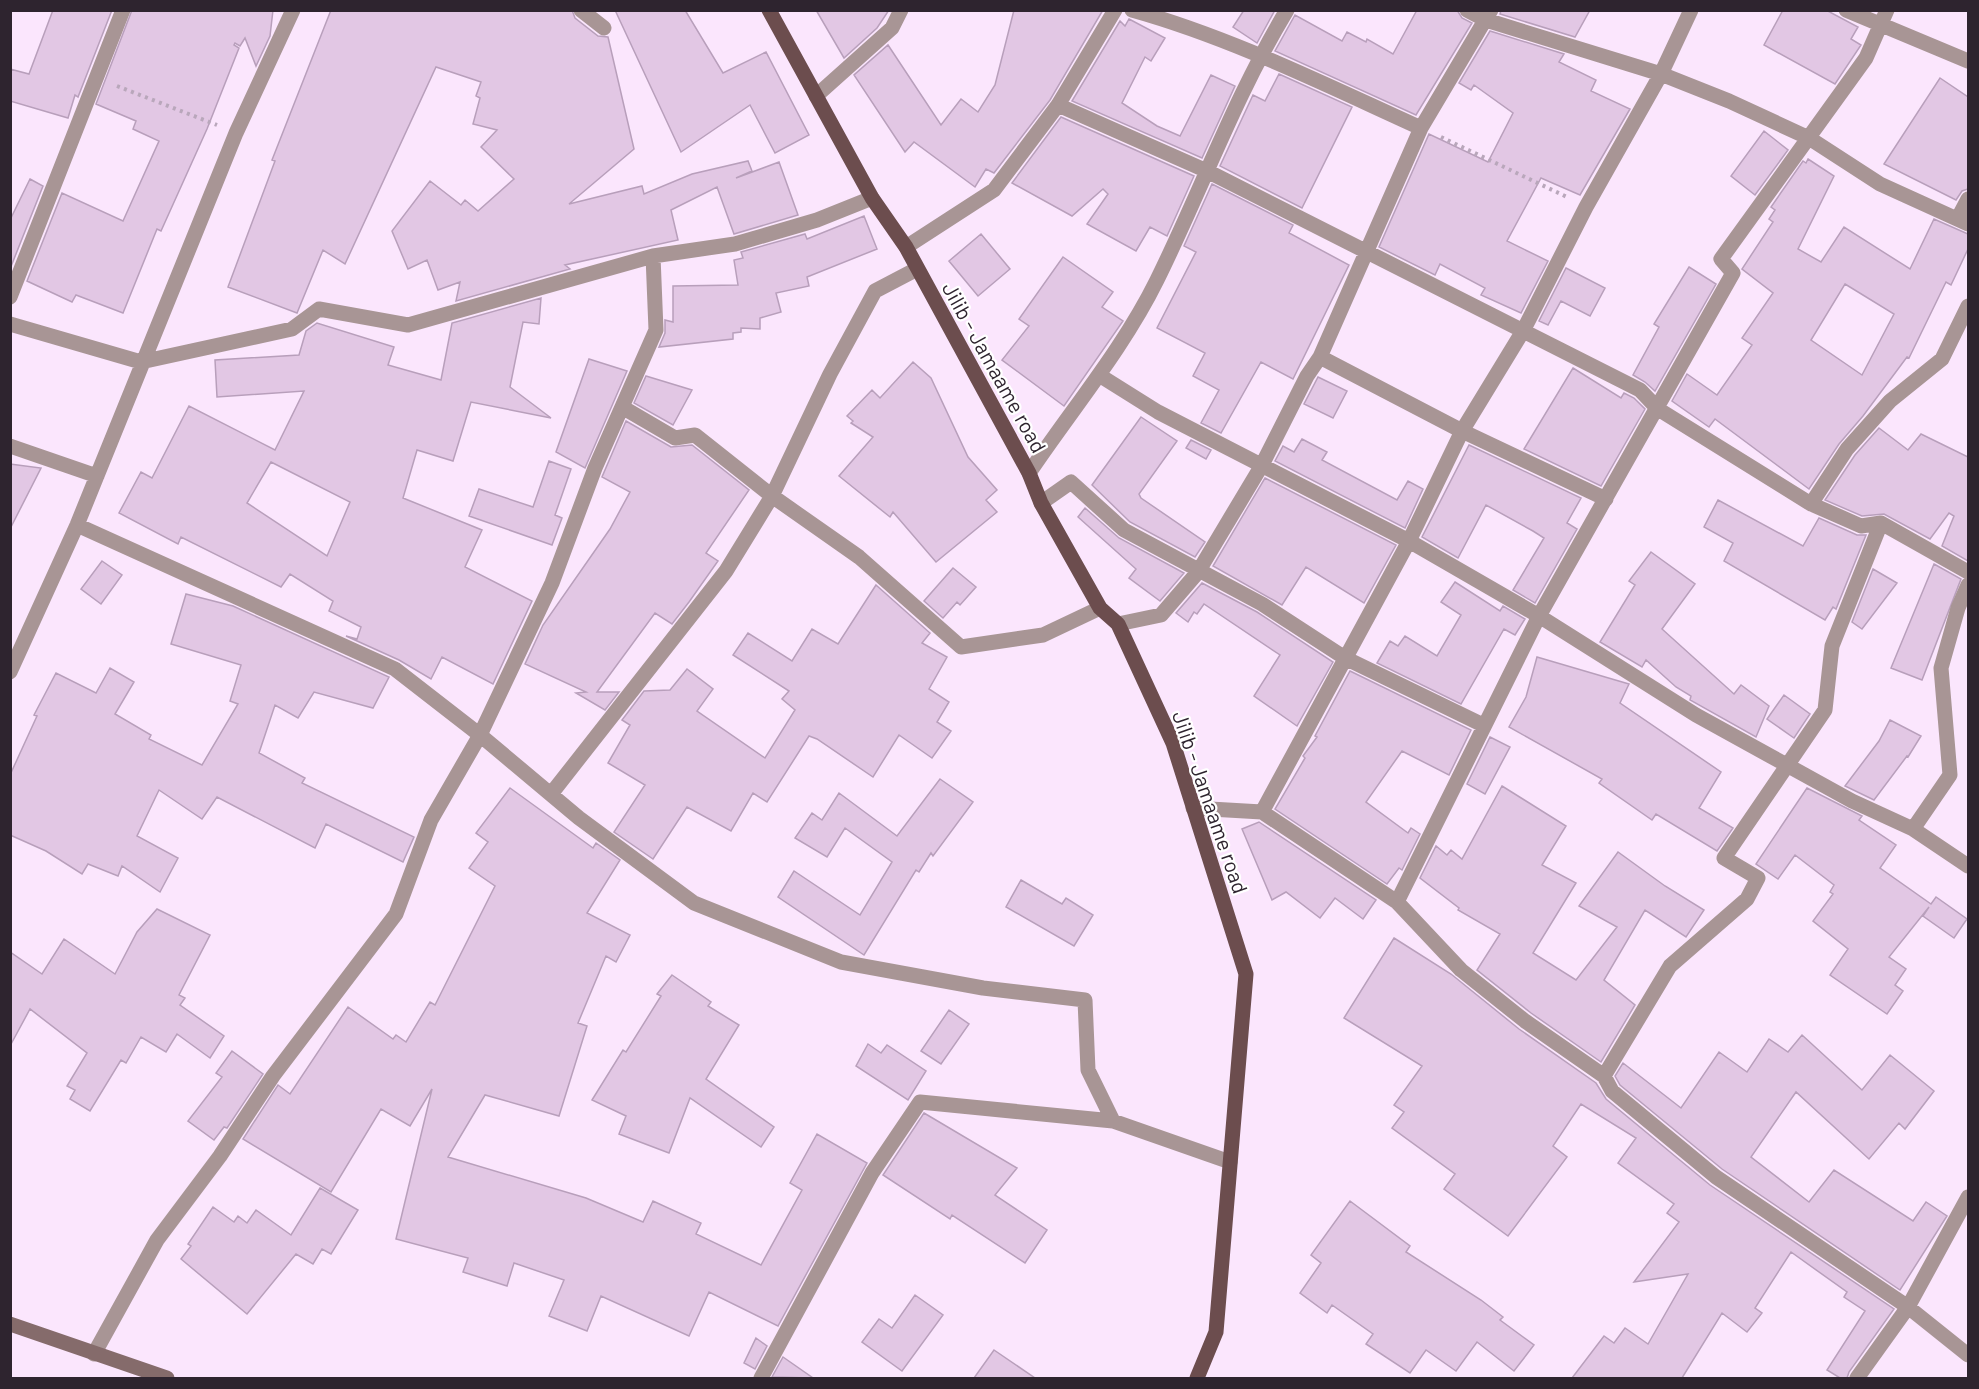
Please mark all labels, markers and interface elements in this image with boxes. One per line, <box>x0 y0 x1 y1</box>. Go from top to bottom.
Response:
street label: Jilib - Jamaame road <box>938 277 1052 457</box>
street label: Jilib - Jamaame road <box>1168 708 1254 896</box>

